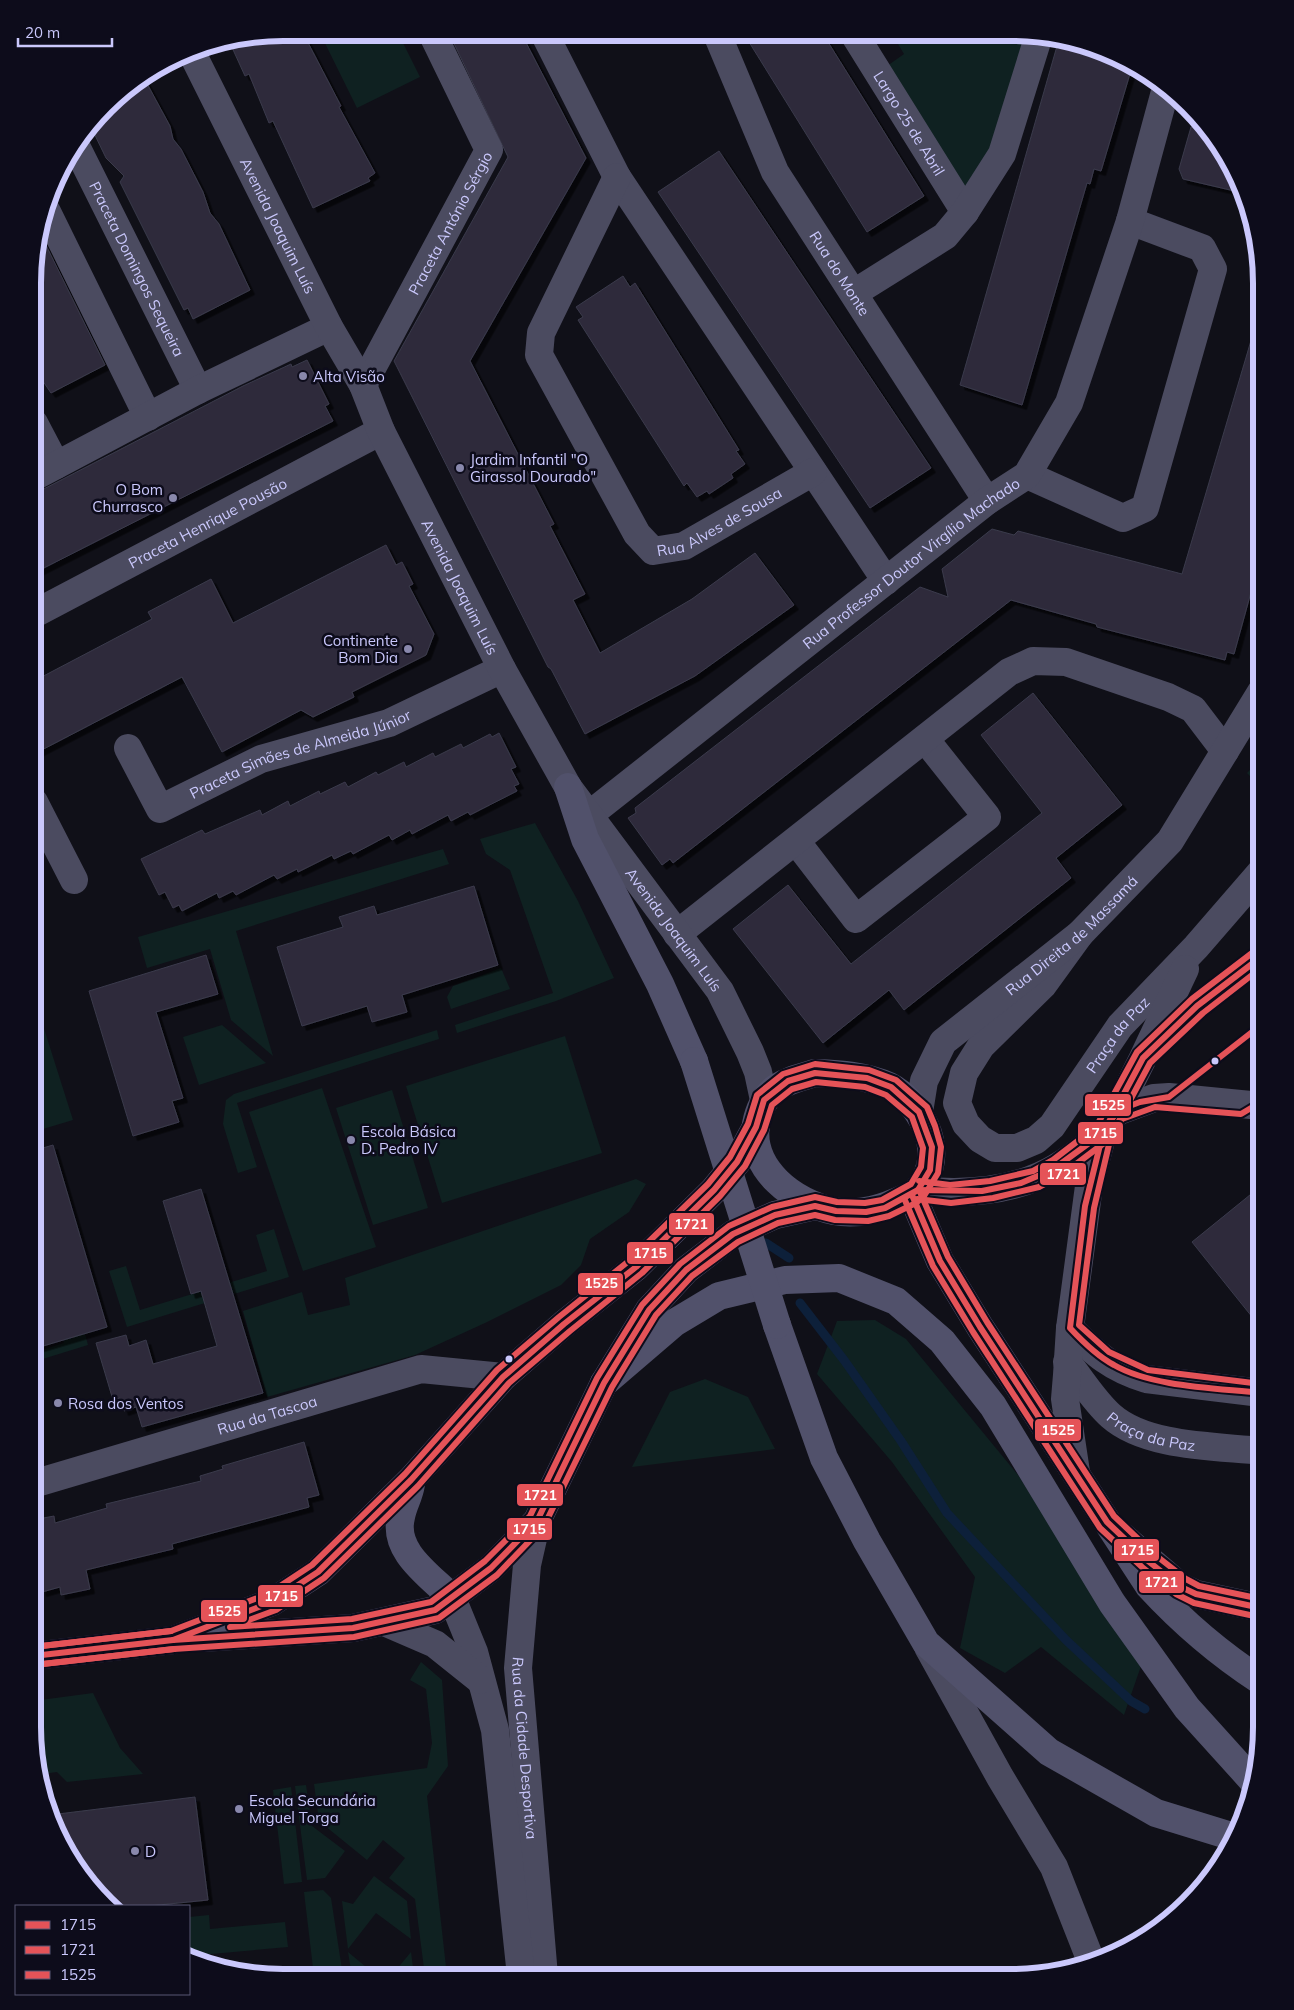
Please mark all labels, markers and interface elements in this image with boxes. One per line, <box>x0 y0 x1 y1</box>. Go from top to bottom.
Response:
scale bar <box>18 15 111 47</box>
text: 20 m <box>25 23 60 42</box>
street label: Largo 25 de Abril <box>870 67 949 179</box>
street label: Praceta António Sérgio <box>404 148 496 298</box>
street label: Avenida Joaquim Luís <box>236 154 320 297</box>
street label: Praceta Domingos Sequeira <box>86 178 189 359</box>
street label: Rua do Monte <box>806 227 874 319</box>
place label: Alta Visão <box>313 367 385 386</box>
marker: Alta Visão <box>297 370 309 382</box>
place label: Jardim Infantil "O Girassol Dourado" <box>470 450 596 486</box>
marker: Jardim Infantil "O Girassol Dourado" <box>454 462 466 474</box>
street label: Praceta Henrique Pousão <box>125 473 290 572</box>
street label: Rua Professor Doutor Virgílio Machado <box>798 473 1023 653</box>
place label: O Bom Churrasco <box>92 480 163 516</box>
street label: Rua Alves de Sousa <box>655 483 785 560</box>
marker: O Bom Churrasco <box>167 492 179 504</box>
street label: Avenida Joaquim Luís <box>418 516 503 658</box>
place label: Continente Bom Dia <box>323 631 398 667</box>
marker: Continente Bom Dia <box>402 643 414 655</box>
street label: Praceta Simões de Almeida Júnior <box>186 704 414 802</box>
street label: Avenida Joaquim Luís <box>622 864 726 995</box>
street label: Rua Direita de Massamá <box>1001 871 1141 999</box>
street label: Praça da Paz <box>1081 992 1153 1077</box>
unlabelled marker <box>1210 1056 1220 1066</box>
line badge: 1525 <box>1084 1093 1132 1117</box>
text: 1525 <box>1091 1096 1125 1114</box>
line badge: 1715 <box>1077 1121 1124 1145</box>
place label: Escola Básica D. Pedro IV <box>361 1122 456 1158</box>
text: 1715 <box>1083 1124 1117 1142</box>
marker: Escola Básica D. Pedro IV <box>345 1134 357 1146</box>
line badge: 1721 <box>1039 1162 1087 1186</box>
text: 1721 <box>1046 1165 1080 1183</box>
line badge: 1721 <box>668 1212 715 1236</box>
text: 1721 <box>674 1215 708 1233</box>
line badge: 1715 <box>626 1241 674 1265</box>
text: 1715 <box>633 1244 667 1262</box>
line badge: 1525 <box>577 1272 624 1296</box>
text: 1525 <box>584 1274 618 1292</box>
unlabelled marker <box>504 1354 514 1364</box>
street label: Rua da Tascoa <box>215 1391 319 1438</box>
place label: Rosa dos Ventos <box>68 1394 184 1413</box>
marker: Rosa dos Ventos <box>52 1397 64 1409</box>
street label: Praça da Paz <box>1103 1407 1197 1455</box>
line badge: 1525 <box>1034 1418 1082 1442</box>
text: 1525 <box>1041 1421 1075 1439</box>
line badge: 1721 <box>516 1483 564 1507</box>
text: 1721 <box>523 1486 557 1504</box>
line badge: 1715 <box>506 1517 553 1541</box>
text: 1715 <box>512 1520 546 1538</box>
line badge: 1715 <box>1113 1538 1160 1562</box>
text: 1715 <box>1120 1541 1154 1559</box>
line badge: 1721 <box>1138 1570 1185 1594</box>
text: 1721 <box>1144 1573 1178 1591</box>
line badge: 1715 <box>257 1584 304 1608</box>
text: 1715 <box>264 1587 298 1605</box>
line badge: 1525 <box>200 1599 248 1623</box>
text: 1525 <box>207 1602 241 1620</box>
street label: Rua da Cidade Desportiva <box>508 1656 542 1840</box>
place label: Escola Secundária Miguel Torga <box>249 1791 376 1827</box>
marker: Escola Secundária Miguel Torga <box>233 1803 245 1815</box>
place label: D <box>145 1842 156 1861</box>
marker: D <box>129 1845 141 1857</box>
legend <box>15 1905 190 1995</box>
text: 1715 <box>60 1915 96 1934</box>
text: 1721 <box>60 1940 96 1959</box>
text: 1525 <box>60 1965 96 1984</box>

